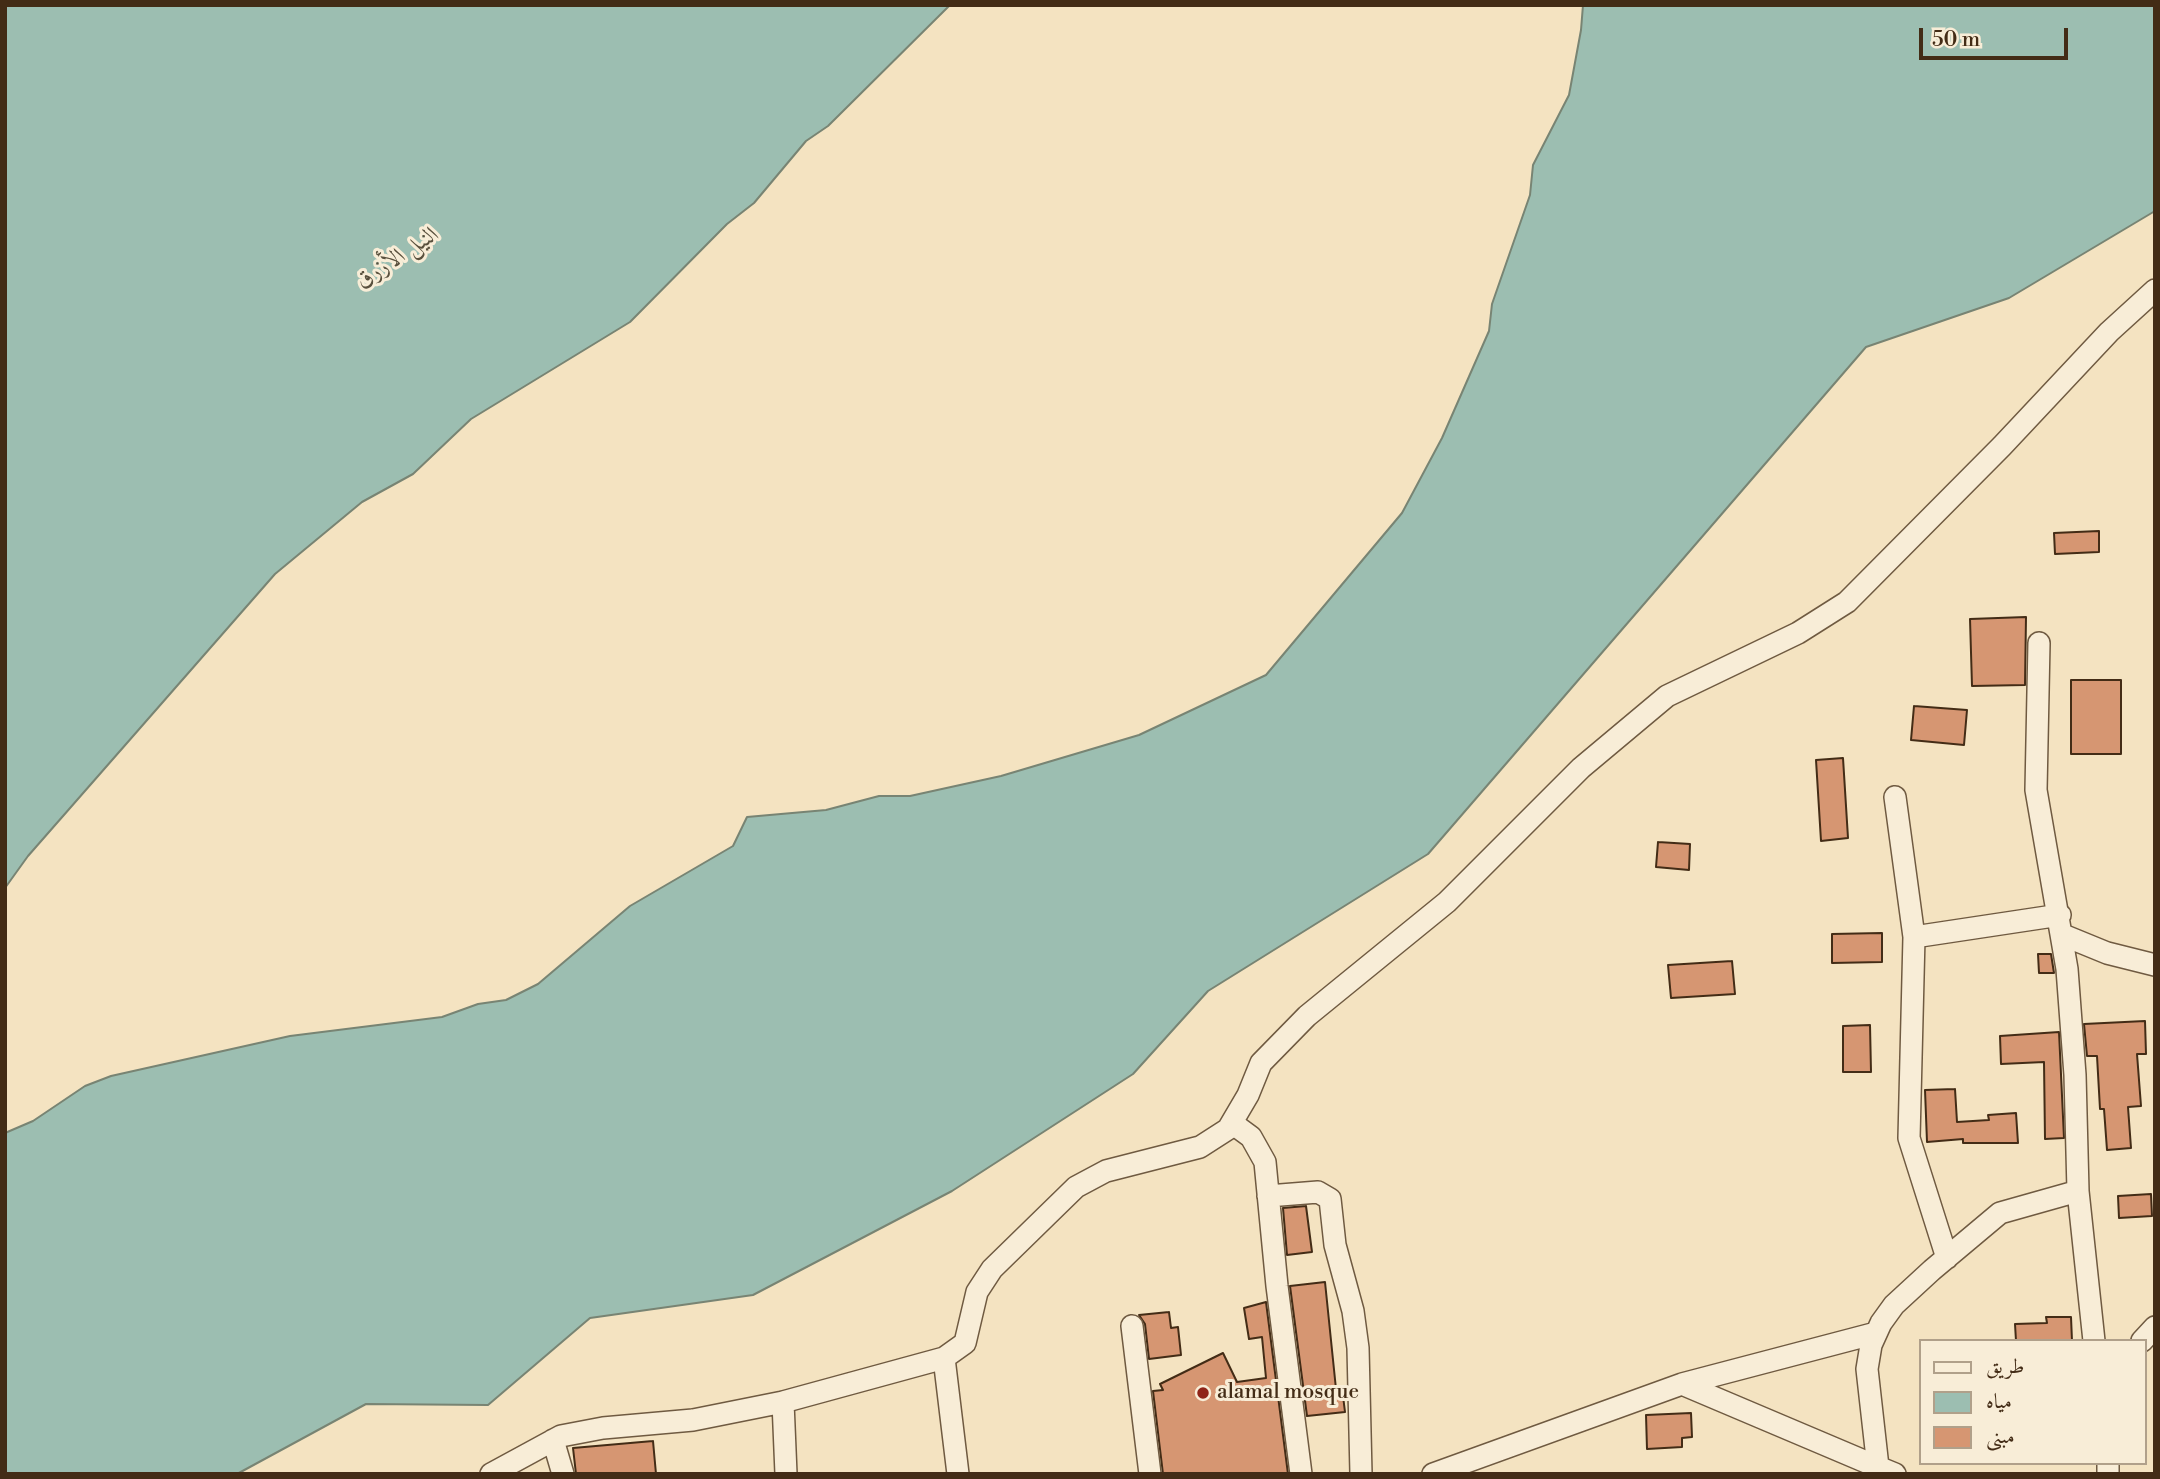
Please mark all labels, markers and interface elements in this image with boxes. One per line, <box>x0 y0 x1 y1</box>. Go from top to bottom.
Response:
scale bar <box>1922 14 2071 58</box>
text: 50 m <box>1932 27 1980 53</box>
water label: النيل الأزرق <box>351 221 445 295</box>
legend <box>1918 1339 2146 1465</box>
text: طريق <box>1986 1354 2024 1380</box>
place label: alamal mosque <box>1217 1380 1359 1406</box>
marker: alamal mosque <box>1195 1385 1211 1401</box>
text: مياه <box>1986 1389 2012 1415</box>
text: مبنى <box>1986 1424 2015 1450</box>

